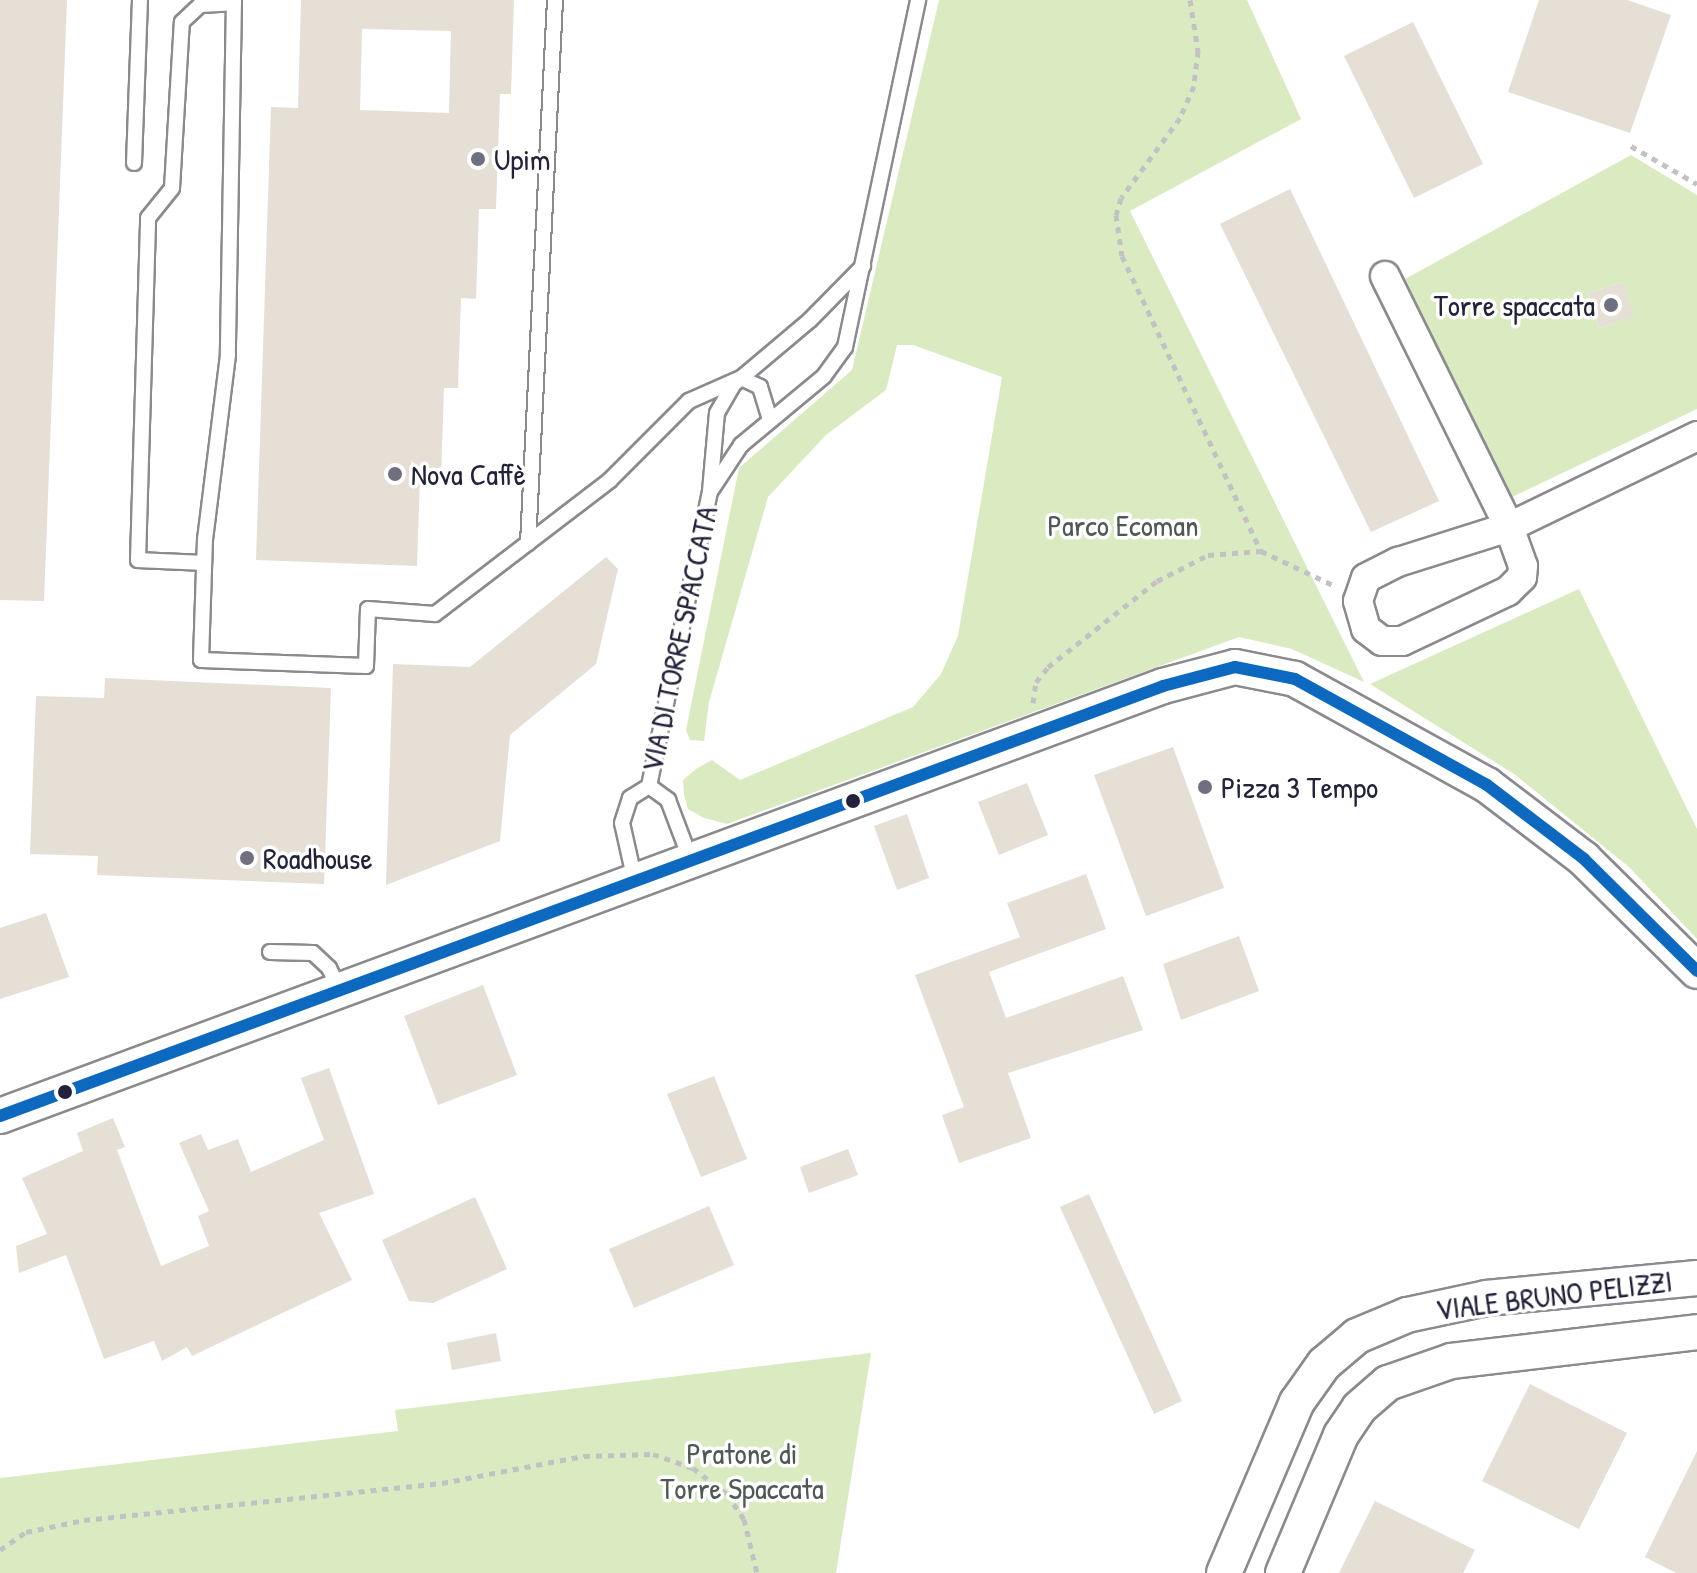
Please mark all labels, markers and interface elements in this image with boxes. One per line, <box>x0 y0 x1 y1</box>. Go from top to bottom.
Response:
place label: Upim <box>494 141 550 177</box>
marker: Upim <box>469 150 487 168</box>
place label: Torre spaccata <box>1434 287 1595 323</box>
marker: Torre spaccata <box>1602 296 1620 314</box>
place label: Nova Caffè <box>411 456 526 492</box>
marker: Nova Caffè <box>386 465 404 483</box>
street label: VIA DI TORRE SPACCATA <box>633 503 725 775</box>
park label: Parco Ecoman <box>1047 507 1199 543</box>
place label: Pizza 3 Tempo <box>1221 769 1378 805</box>
marker: Pizza 3 Tempo <box>1196 778 1214 796</box>
unlabelled marker <box>845 793 861 809</box>
place label: Roadhouse <box>263 840 372 876</box>
marker: Roadhouse <box>238 849 256 867</box>
unlabelled marker <box>57 1084 73 1100</box>
street label: VIALE BRUNO PELIZZI <box>1434 1263 1674 1327</box>
park label: Pratone di Torre Spaccata <box>660 1435 824 1506</box>

